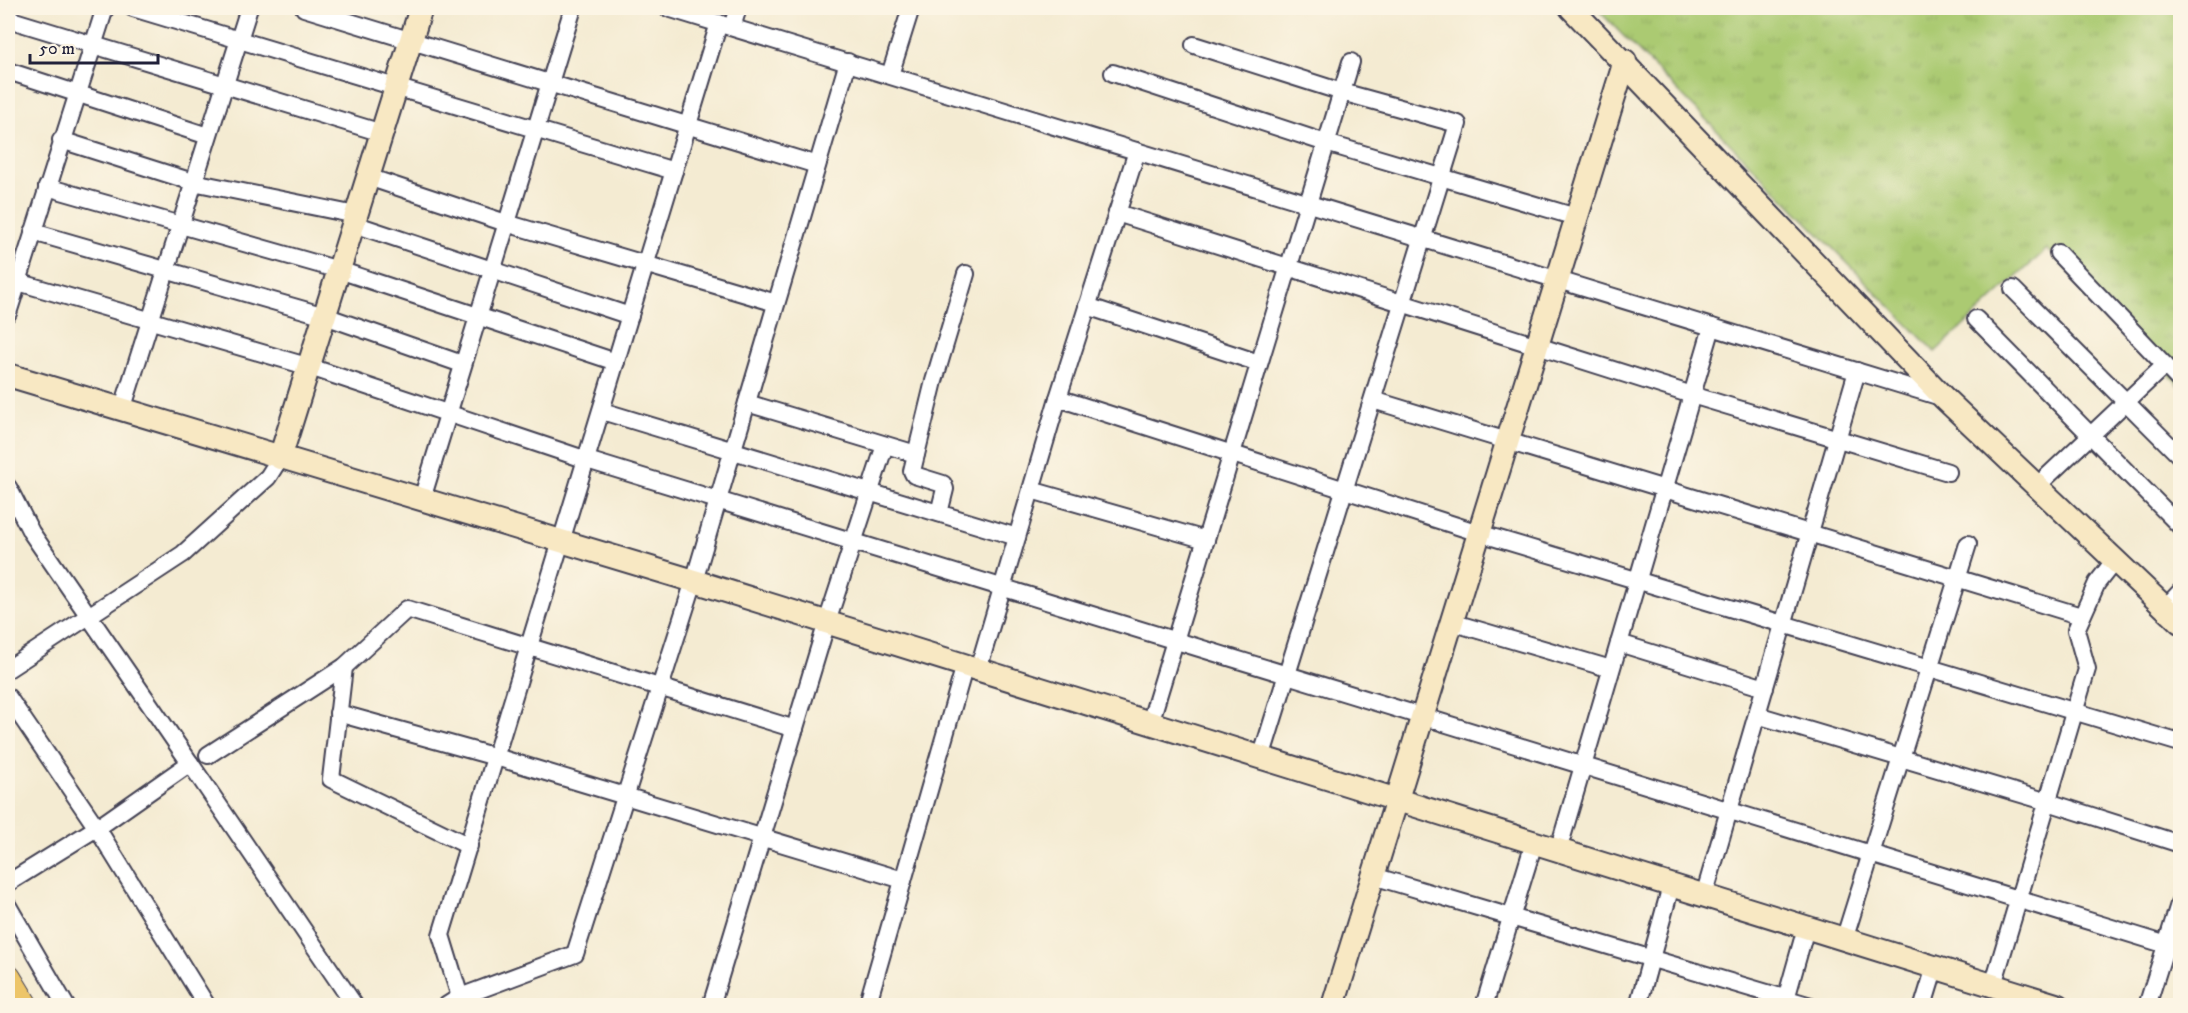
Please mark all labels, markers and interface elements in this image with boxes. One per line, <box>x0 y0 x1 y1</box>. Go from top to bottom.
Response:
scale bar <box>30 27 158 65</box>
text: 50 m <box>39 38 75 60</box>

